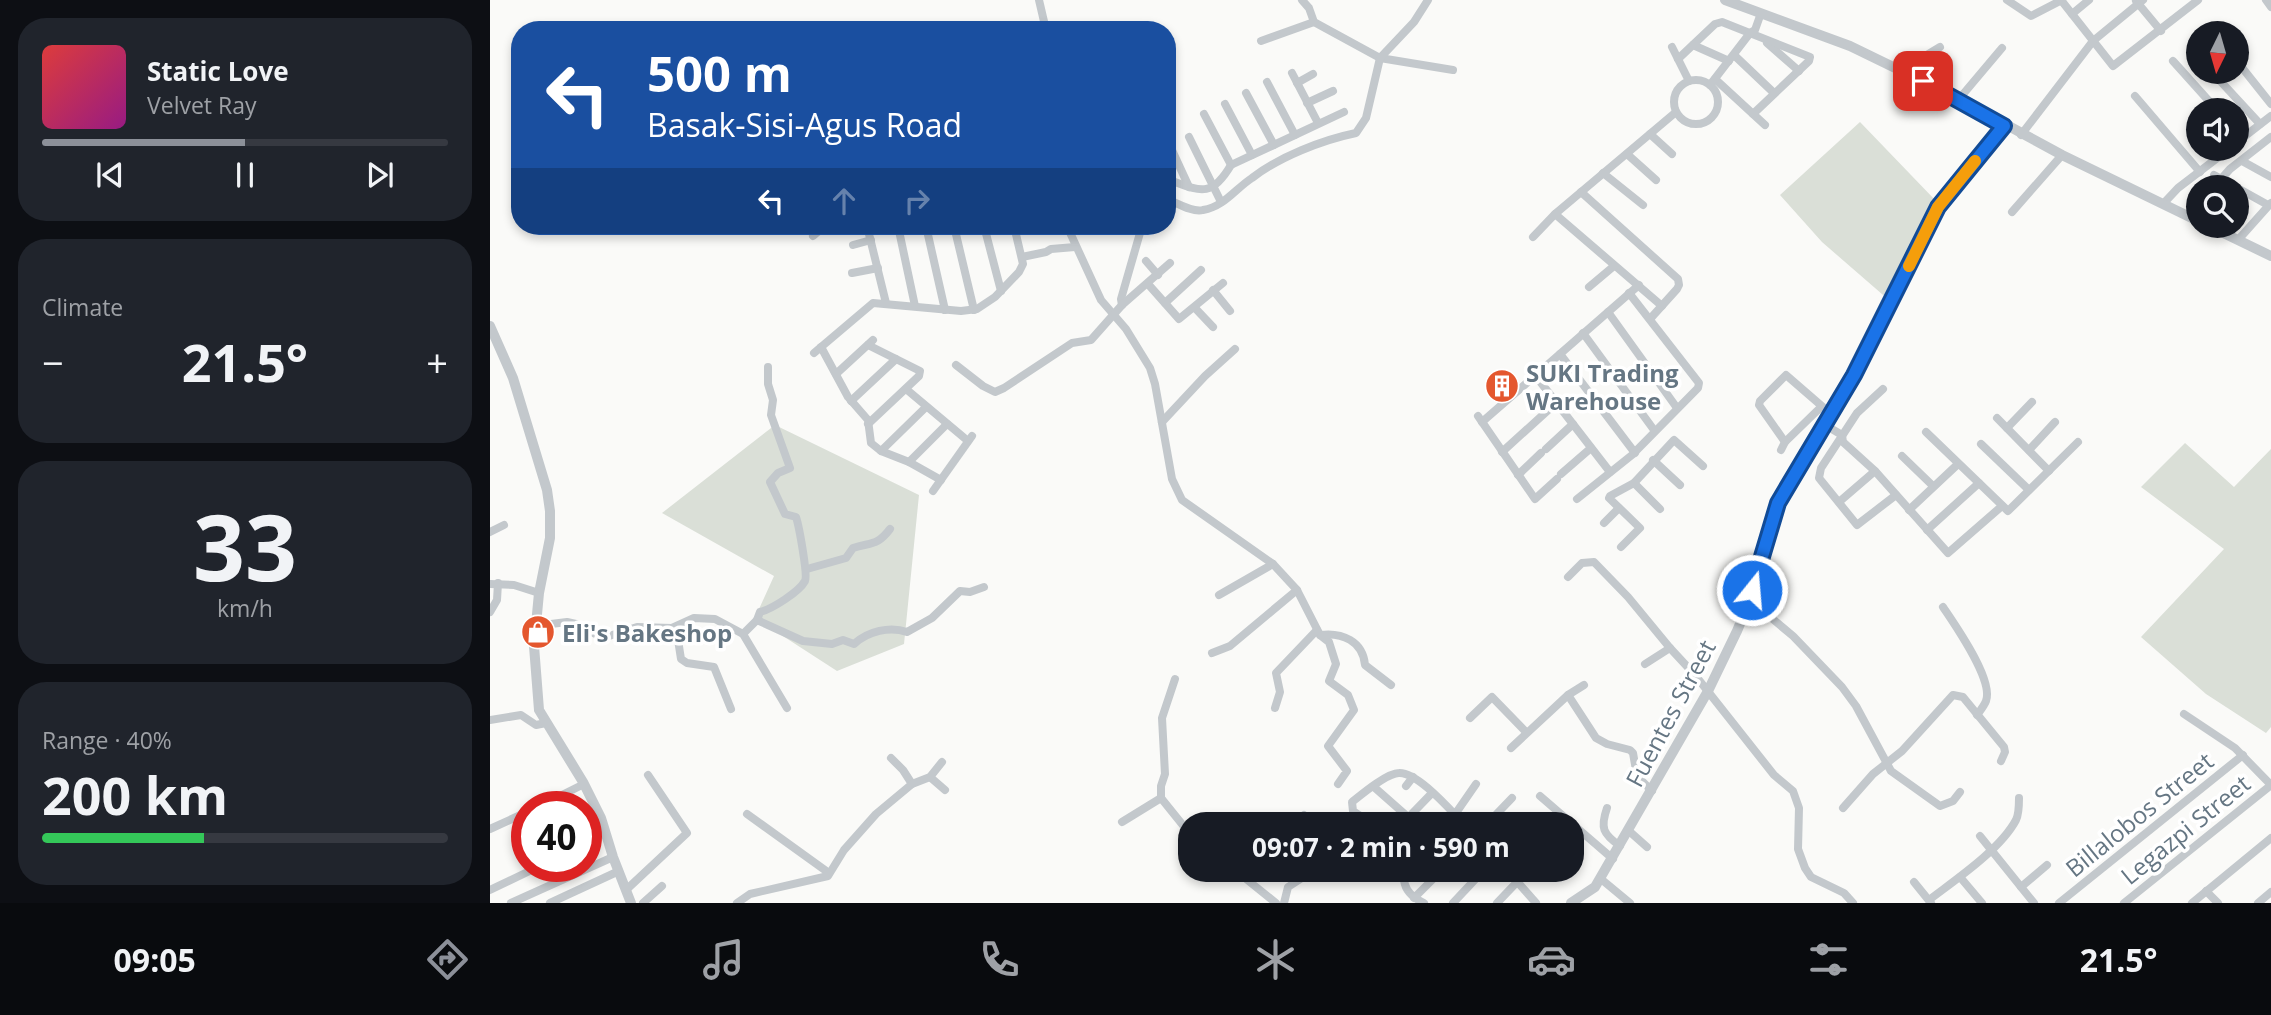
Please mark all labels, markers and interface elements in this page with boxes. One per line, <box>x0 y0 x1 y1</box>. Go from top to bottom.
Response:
north arrow <box>2186 21 2249 84</box>
map controls <box>2186 21 2249 238</box>
text: 500 m <box>647 40 792 106</box>
icon: left <box>532 49 623 140</box>
pin <box>1893 51 1953 111</box>
text: Static Love <box>147 53 289 89</box>
icon: arrive <box>1904 62 1942 100</box>
text: Velvet Ray <box>147 89 257 121</box>
button: sound <box>2186 98 2249 161</box>
text: Basak-Sisi-Agus Road <box>647 103 962 146</box>
icon: previous <box>91 156 129 194</box>
icon: pause <box>226 156 264 194</box>
icon: next <box>361 156 399 194</box>
button: search <box>2186 175 2249 238</box>
icon: left <box>752 182 790 220</box>
icon: ahead <box>825 182 863 220</box>
icon: right <box>898 182 936 220</box>
text: Climate <box>42 291 123 323</box>
text: 21.5° <box>182 326 308 397</box>
text: − <box>42 336 64 388</box>
text: + <box>426 336 448 388</box>
place label: SUKI Trading Warehouse <box>1526 356 1679 417</box>
building icon: SUKI Trading Warehouse <box>1483 367 1521 405</box>
text: 33 <box>193 484 297 608</box>
position arrow <box>1715 553 1789 627</box>
text: km/h <box>217 592 273 624</box>
shop icon: Eli's Bakeshop <box>519 613 557 651</box>
place label: Eli's Bakeshop <box>562 616 732 649</box>
street label: Fuentes Street <box>1617 634 1723 792</box>
text: Range · 40% <box>42 724 172 756</box>
street label: Billalobos Street <box>2058 744 2220 884</box>
text: 200 km <box>42 759 228 830</box>
street label: Legazpi Street <box>2113 767 2257 891</box>
speed limit sign: 40 <box>511 791 602 882</box>
text: 09:07 · 2 min · 590 m <box>1252 829 1510 865</box>
icon: directions <box>423 935 472 984</box>
icon: music <box>699 935 748 984</box>
icon: phone <box>975 935 1024 984</box>
icon: climate <box>1251 935 1300 984</box>
icon: car <box>1527 935 1576 984</box>
icon: filters <box>1804 935 1853 984</box>
text: 09:05 <box>114 938 196 981</box>
text: 21.5° <box>2080 938 2157 981</box>

